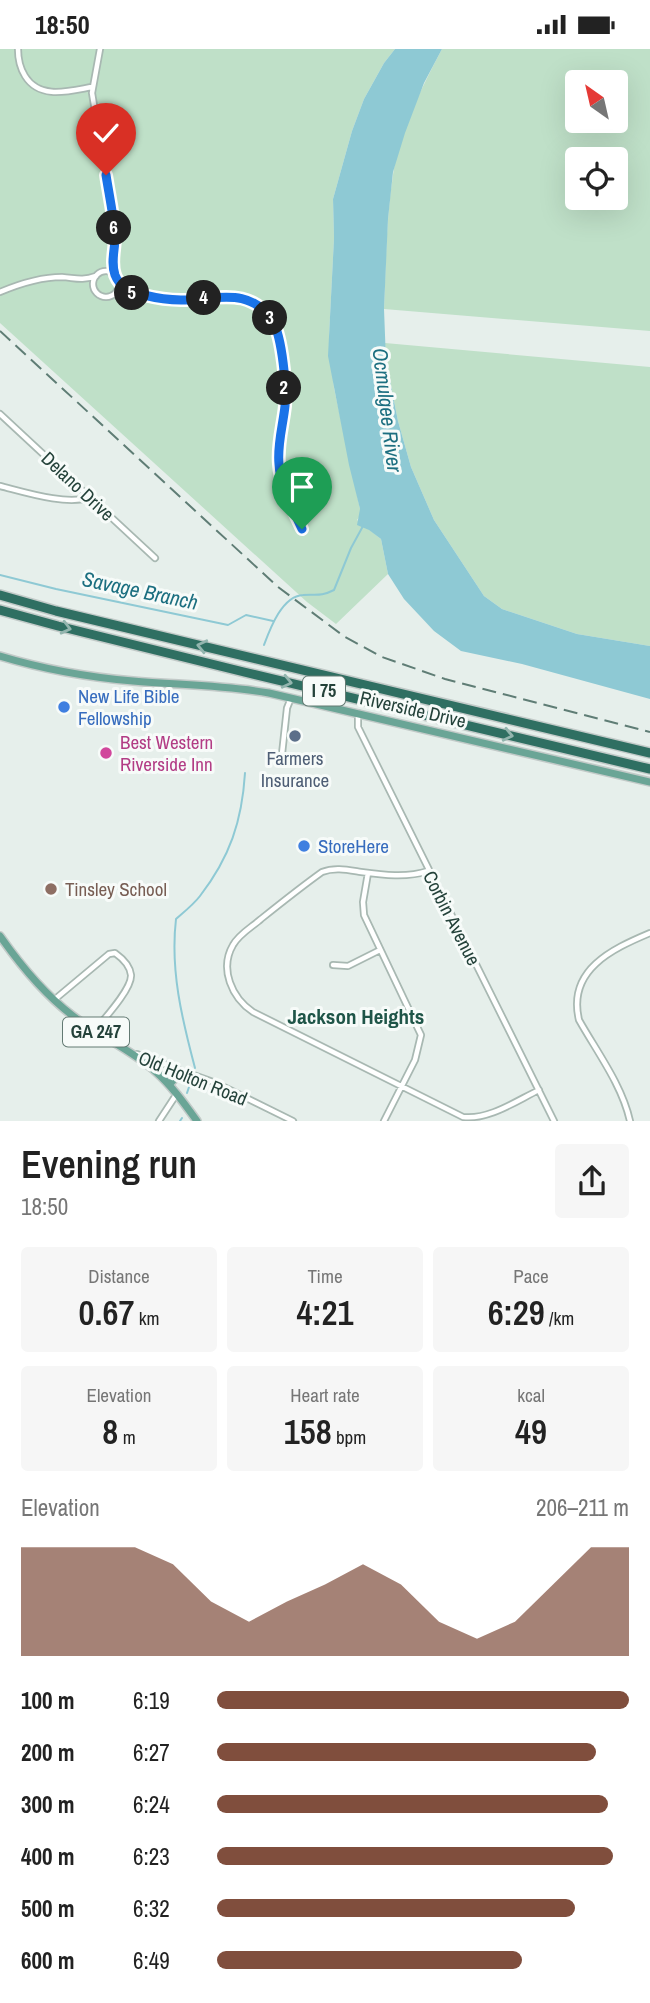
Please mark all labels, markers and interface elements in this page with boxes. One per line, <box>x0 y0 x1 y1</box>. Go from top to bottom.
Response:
text: 18:50 <box>35 7 90 42</box>
north arrow <box>565 70 628 133</box>
map controls <box>565 70 628 210</box>
pin <box>76 103 136 175</box>
icon: check <box>87 114 125 152</box>
button: locate <box>565 147 628 210</box>
pin: 6 <box>96 211 132 245</box>
text: 6 <box>109 214 118 240</box>
pin: 5 <box>114 275 150 311</box>
text: 5 <box>127 279 136 305</box>
pin: 4 <box>186 281 222 315</box>
text: 4 <box>199 284 208 310</box>
pin: 3 <box>252 301 288 335</box>
text: 3 <box>265 304 274 330</box>
water label: Ocmulgee River <box>366 346 410 475</box>
pin: 2 <box>266 371 302 405</box>
text: 2 <box>279 374 288 400</box>
street label: Delano Drive <box>36 445 120 527</box>
pin <box>272 457 332 529</box>
icon: arrive <box>283 468 321 506</box>
water label: Savage Branch <box>80 564 201 617</box>
one-way arrow <box>60 620 72 634</box>
one-way arrow <box>196 640 208 654</box>
one-way arrow <box>281 674 293 688</box>
road number: I 75 <box>303 677 345 705</box>
place label: New Life Bible Fellowship <box>78 683 179 731</box>
street label: Riverside Drive <box>357 684 469 734</box>
marker: New Life Bible Fellowship <box>56 699 72 715</box>
one-way arrow <box>502 726 514 741</box>
marker: Farmers Insurance <box>287 728 303 744</box>
place label: Best Western Riverside Inn <box>120 729 213 777</box>
marker: Best Western Riverside Inn <box>98 745 114 761</box>
place label: Farmers Insurance <box>261 745 329 793</box>
place label: StoreHere <box>318 833 389 859</box>
marker: StoreHere <box>296 838 312 854</box>
street label: Corbin Avenue <box>417 866 487 970</box>
place label: Tinsley School <box>65 876 167 902</box>
marker: Tinsley School <box>43 881 59 897</box>
district label: Jackson Heights <box>288 1002 424 1031</box>
road number: GA 247 <box>63 1017 129 1047</box>
street label: Old Holton Road <box>135 1044 251 1112</box>
text: Evening run <box>21 1139 197 1190</box>
button: share <box>555 1144 629 1218</box>
text: 18:50 <box>21 1191 68 1222</box>
text: Distance <box>88 1263 150 1289</box>
text: Time <box>307 1263 343 1289</box>
text: Pace <box>513 1263 549 1289</box>
text: 0.67 <box>79 1289 134 1336</box>
text: 4:21 <box>297 1289 353 1336</box>
text: 6:29 <box>488 1289 545 1336</box>
text: km <box>134 1305 159 1331</box>
text: /km <box>545 1305 574 1331</box>
text: Elevation <box>87 1382 151 1408</box>
text: Heart rate <box>290 1382 360 1408</box>
text: kcal <box>517 1382 545 1408</box>
text: 8 <box>102 1408 118 1455</box>
text: 158 <box>284 1408 332 1455</box>
text: 49 <box>515 1408 547 1455</box>
text: m <box>118 1424 136 1450</box>
text: bpm <box>332 1424 366 1450</box>
text: Elevation <box>21 1492 100 1523</box>
text: 206–211 m <box>536 1492 629 1523</box>
text: 100 m <box>21 1685 74 1716</box>
text: 6:19 <box>133 1685 170 1716</box>
text: 200 m <box>21 1737 74 1768</box>
text: 6:27 <box>133 1737 170 1768</box>
text: 300 m <box>21 1789 74 1820</box>
text: 6:24 <box>133 1789 170 1820</box>
text: 400 m <box>21 1841 74 1872</box>
text: 6:23 <box>133 1841 170 1872</box>
text: 500 m <box>21 1893 74 1924</box>
text: 6:32 <box>133 1893 170 1924</box>
text: 600 m <box>21 1945 74 1976</box>
text: 6:49 <box>133 1945 170 1976</box>

